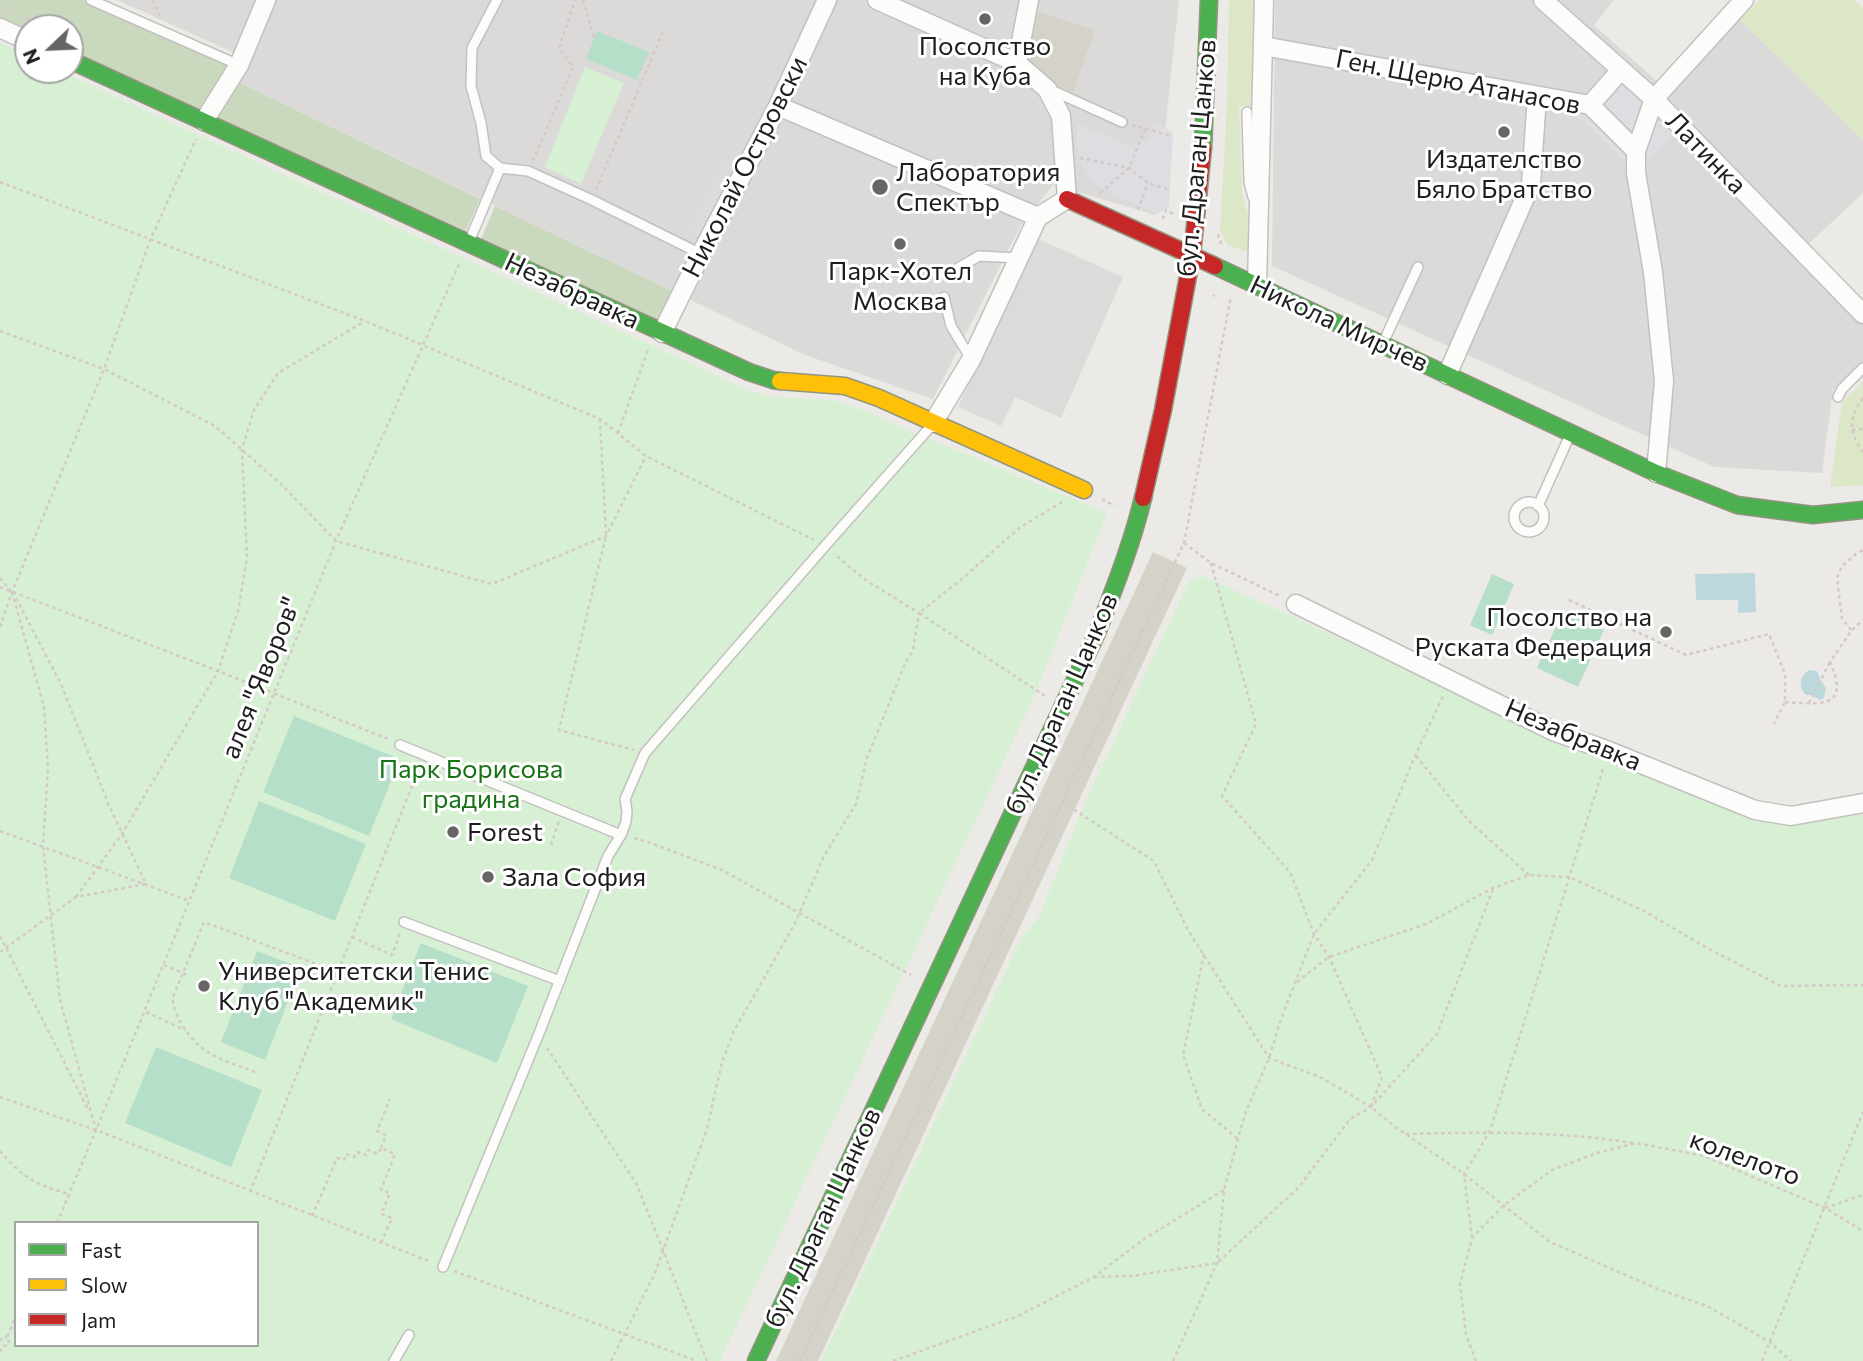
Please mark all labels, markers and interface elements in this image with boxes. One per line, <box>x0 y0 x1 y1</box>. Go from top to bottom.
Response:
marker: Посолство на Куба <box>977 11 993 27</box>
north arrow <box>14 14 84 84</box>
place label: Посолство на Куба <box>919 30 1051 92</box>
street label: бул. Драган Цанков <box>1171 38 1223 278</box>
street label: Ген. Щерю Атанасов <box>1333 43 1583 121</box>
text: N <box>18 46 44 68</box>
street label: Николай Островски <box>676 51 814 283</box>
street label: Латинка <box>1659 105 1753 201</box>
marker: Издателство Бяло Братство <box>1496 124 1512 140</box>
place label: Издателство Бяло Братство <box>1416 143 1592 204</box>
place label: Лаборатория Спектър <box>896 156 1060 218</box>
marker: Лаборатория Спектър <box>870 177 890 197</box>
marker: Парк-Хотел Москва <box>892 236 908 252</box>
street label: Незабравка <box>500 246 644 336</box>
place label: Парк-Хотел Москва <box>828 255 972 316</box>
street label: Никола Мирчев <box>1245 269 1433 379</box>
street label: бул. Драган Цанков <box>999 589 1125 819</box>
street label: алея "Яворов" <box>214 593 308 763</box>
place label: Посолство на Руската Федерация <box>1415 601 1652 662</box>
marker: Посолство на Руската Федерация <box>1658 624 1674 640</box>
street label: Незабравка <box>1500 692 1646 778</box>
park label: Парк Борисова градина <box>379 753 563 814</box>
place label: Forest <box>467 816 543 848</box>
marker: Forest <box>445 824 461 840</box>
place label: Зала София <box>502 861 646 893</box>
marker: Зала София <box>480 869 496 885</box>
place label: Университетски Тенис Клуб "Академик" <box>218 955 490 1016</box>
marker: Университетски Тенис Клуб "Академик" <box>196 978 212 994</box>
street label: бул. Драган Цанков <box>758 1103 888 1333</box>
street label: колелото <box>1685 1124 1805 1192</box>
legend <box>14 1221 259 1347</box>
text: Fast <box>81 1237 122 1262</box>
text: Slow <box>81 1272 128 1297</box>
text: Jam <box>81 1307 116 1332</box>

